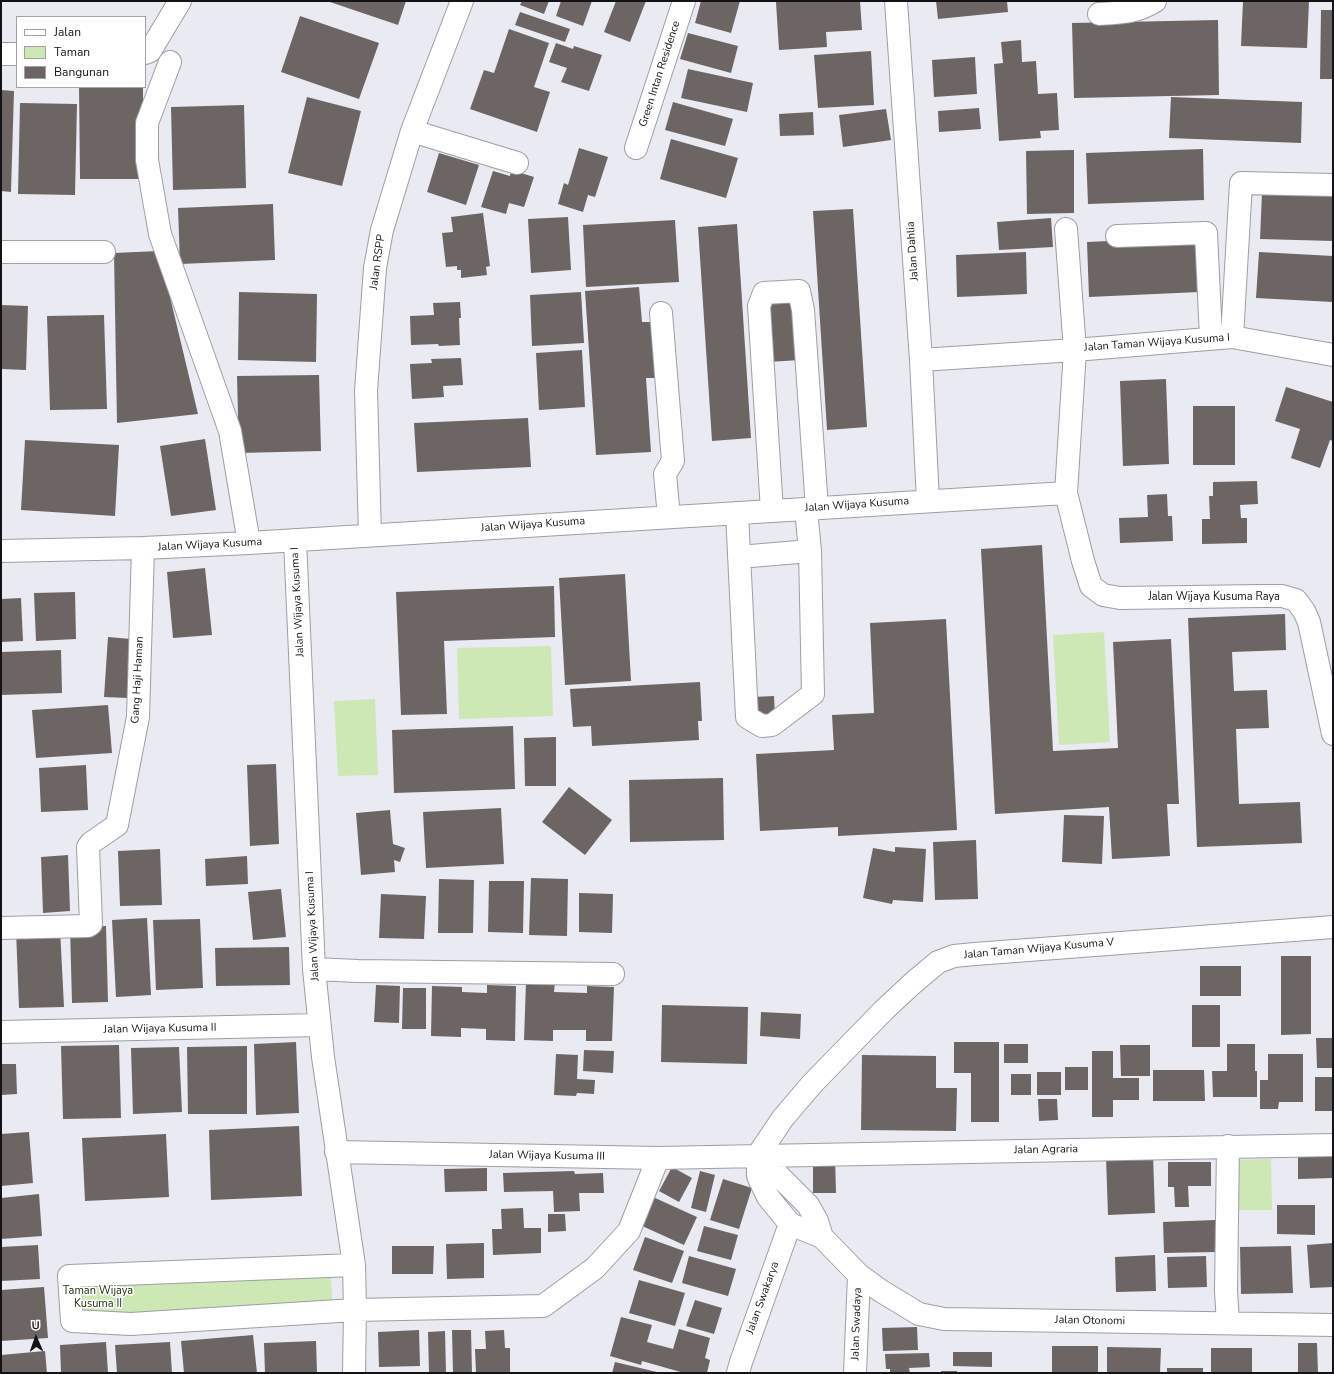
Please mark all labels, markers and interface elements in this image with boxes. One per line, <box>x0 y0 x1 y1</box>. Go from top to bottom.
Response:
legend <box>16 16 146 88</box>
street label: Green Intan Residence <box>637 19 683 129</box>
text: Jalan <box>54 24 81 40</box>
text: Taman <box>54 44 90 60</box>
text: Bangunan <box>54 64 109 80</box>
street label: Jalan Dahlia <box>904 221 922 281</box>
street label: Jalan RSPP <box>368 234 388 290</box>
street label: Jalan Taman Wijaya Kusuma I <box>1084 331 1230 355</box>
street label: Jalan Wijaya Kusuma <box>804 495 910 515</box>
street label: Jalan Wijaya Kusuma <box>480 515 586 535</box>
street label: Jalan Wijaya Kusuma <box>158 536 262 554</box>
street label: Jalan Wijaya Kusuma I <box>289 547 307 657</box>
street label: Jalan Wijaya Kusuma Raya <box>1148 590 1280 604</box>
street label: Gang Haji Haman <box>129 636 147 724</box>
street label: Jalan Wijaya Kusuma I <box>304 871 322 981</box>
street label: Jalan Taman Wijaya Kusuma V <box>963 936 1115 962</box>
street label: Jalan Wijaya Kusuma II <box>103 1021 217 1037</box>
street label: Jalan Agraria <box>1014 1143 1078 1157</box>
street label: Jalan Wijaya Kusuma III <box>489 1148 605 1164</box>
street label: Jalan Swakarya <box>744 1260 782 1336</box>
park label: Taman Wijaya Kusuma II <box>63 1284 133 1310</box>
street label: Jalan Swadaya <box>849 1287 865 1361</box>
street label: Jalan Otonomi <box>1055 1314 1125 1328</box>
north arrow <box>16 1318 56 1358</box>
text: U <box>31 1318 40 1333</box>

